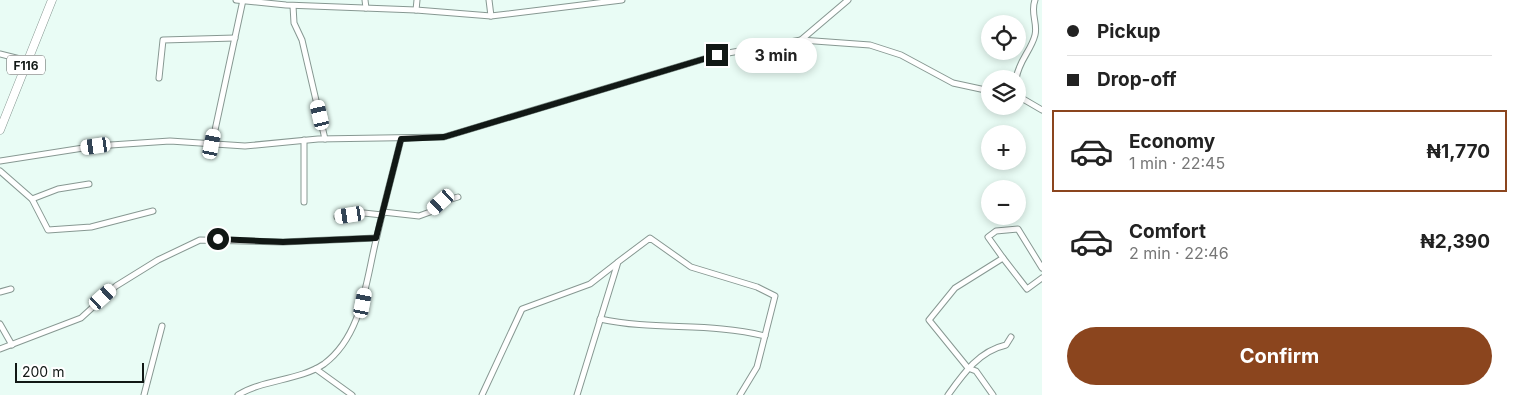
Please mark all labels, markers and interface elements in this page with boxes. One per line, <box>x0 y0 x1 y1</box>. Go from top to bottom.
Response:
map controls <box>981 15 1026 225</box>
button: locate <box>981 15 1026 60</box>
text: Pickup <box>1097 20 1160 43</box>
callout: 3 min <box>734 38 817 72</box>
route end <box>706 44 728 66</box>
text: 3 min <box>754 45 798 65</box>
road number: F116 <box>7 56 45 74</box>
text: Drop-off <box>1097 68 1177 91</box>
button: layers <box>981 70 1026 115</box>
car <box>309 99 330 131</box>
button: + <box>981 125 1026 170</box>
car <box>201 128 222 160</box>
icon: car <box>1069 129 1114 174</box>
text: Economy <box>1129 130 1215 153</box>
car <box>80 136 111 156</box>
text: ₦1,770 <box>1427 140 1490 163</box>
text: 1 min · 22:45 <box>1129 153 1225 173</box>
button: − <box>981 180 1026 225</box>
car <box>424 186 457 218</box>
car <box>334 205 365 225</box>
icon: car <box>1069 219 1114 264</box>
text: Comfort <box>1129 220 1206 243</box>
route start <box>207 228 229 250</box>
text: ₦2,390 <box>1420 230 1490 253</box>
text: 2 min · 22:46 <box>1129 243 1229 263</box>
car <box>86 281 119 313</box>
car <box>352 287 373 319</box>
button: Confirm <box>1067 327 1492 385</box>
scale bar <box>15 360 144 383</box>
text: 200 m <box>22 363 64 380</box>

